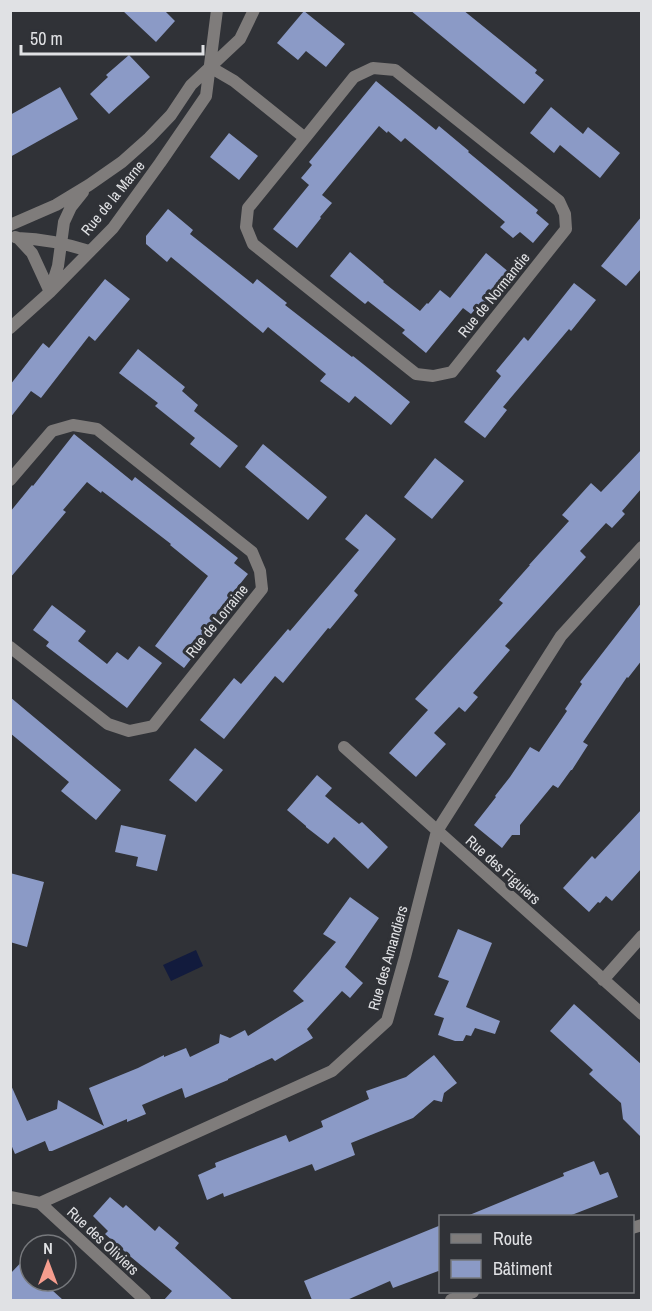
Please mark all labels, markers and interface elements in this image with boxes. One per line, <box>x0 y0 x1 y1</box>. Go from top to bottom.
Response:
scale bar <box>21 18 202 56</box>
text: 50 m <box>30 26 63 51</box>
street label: Rue de la Marne <box>76 156 149 240</box>
street label: Rue de Normandie <box>453 248 535 342</box>
street label: Rue de Lorraine <box>180 579 253 662</box>
street label: Rue des Figuiers <box>461 830 545 909</box>
street label: Rue des Amandiers <box>363 903 413 1013</box>
street label: Rue des Oliviers <box>63 1202 144 1280</box>
legend <box>439 1215 634 1293</box>
text: Route <box>493 1226 532 1251</box>
north arrow <box>18 1233 78 1293</box>
text: N <box>43 1237 53 1259</box>
text: Bâtiment <box>493 1256 552 1281</box>

